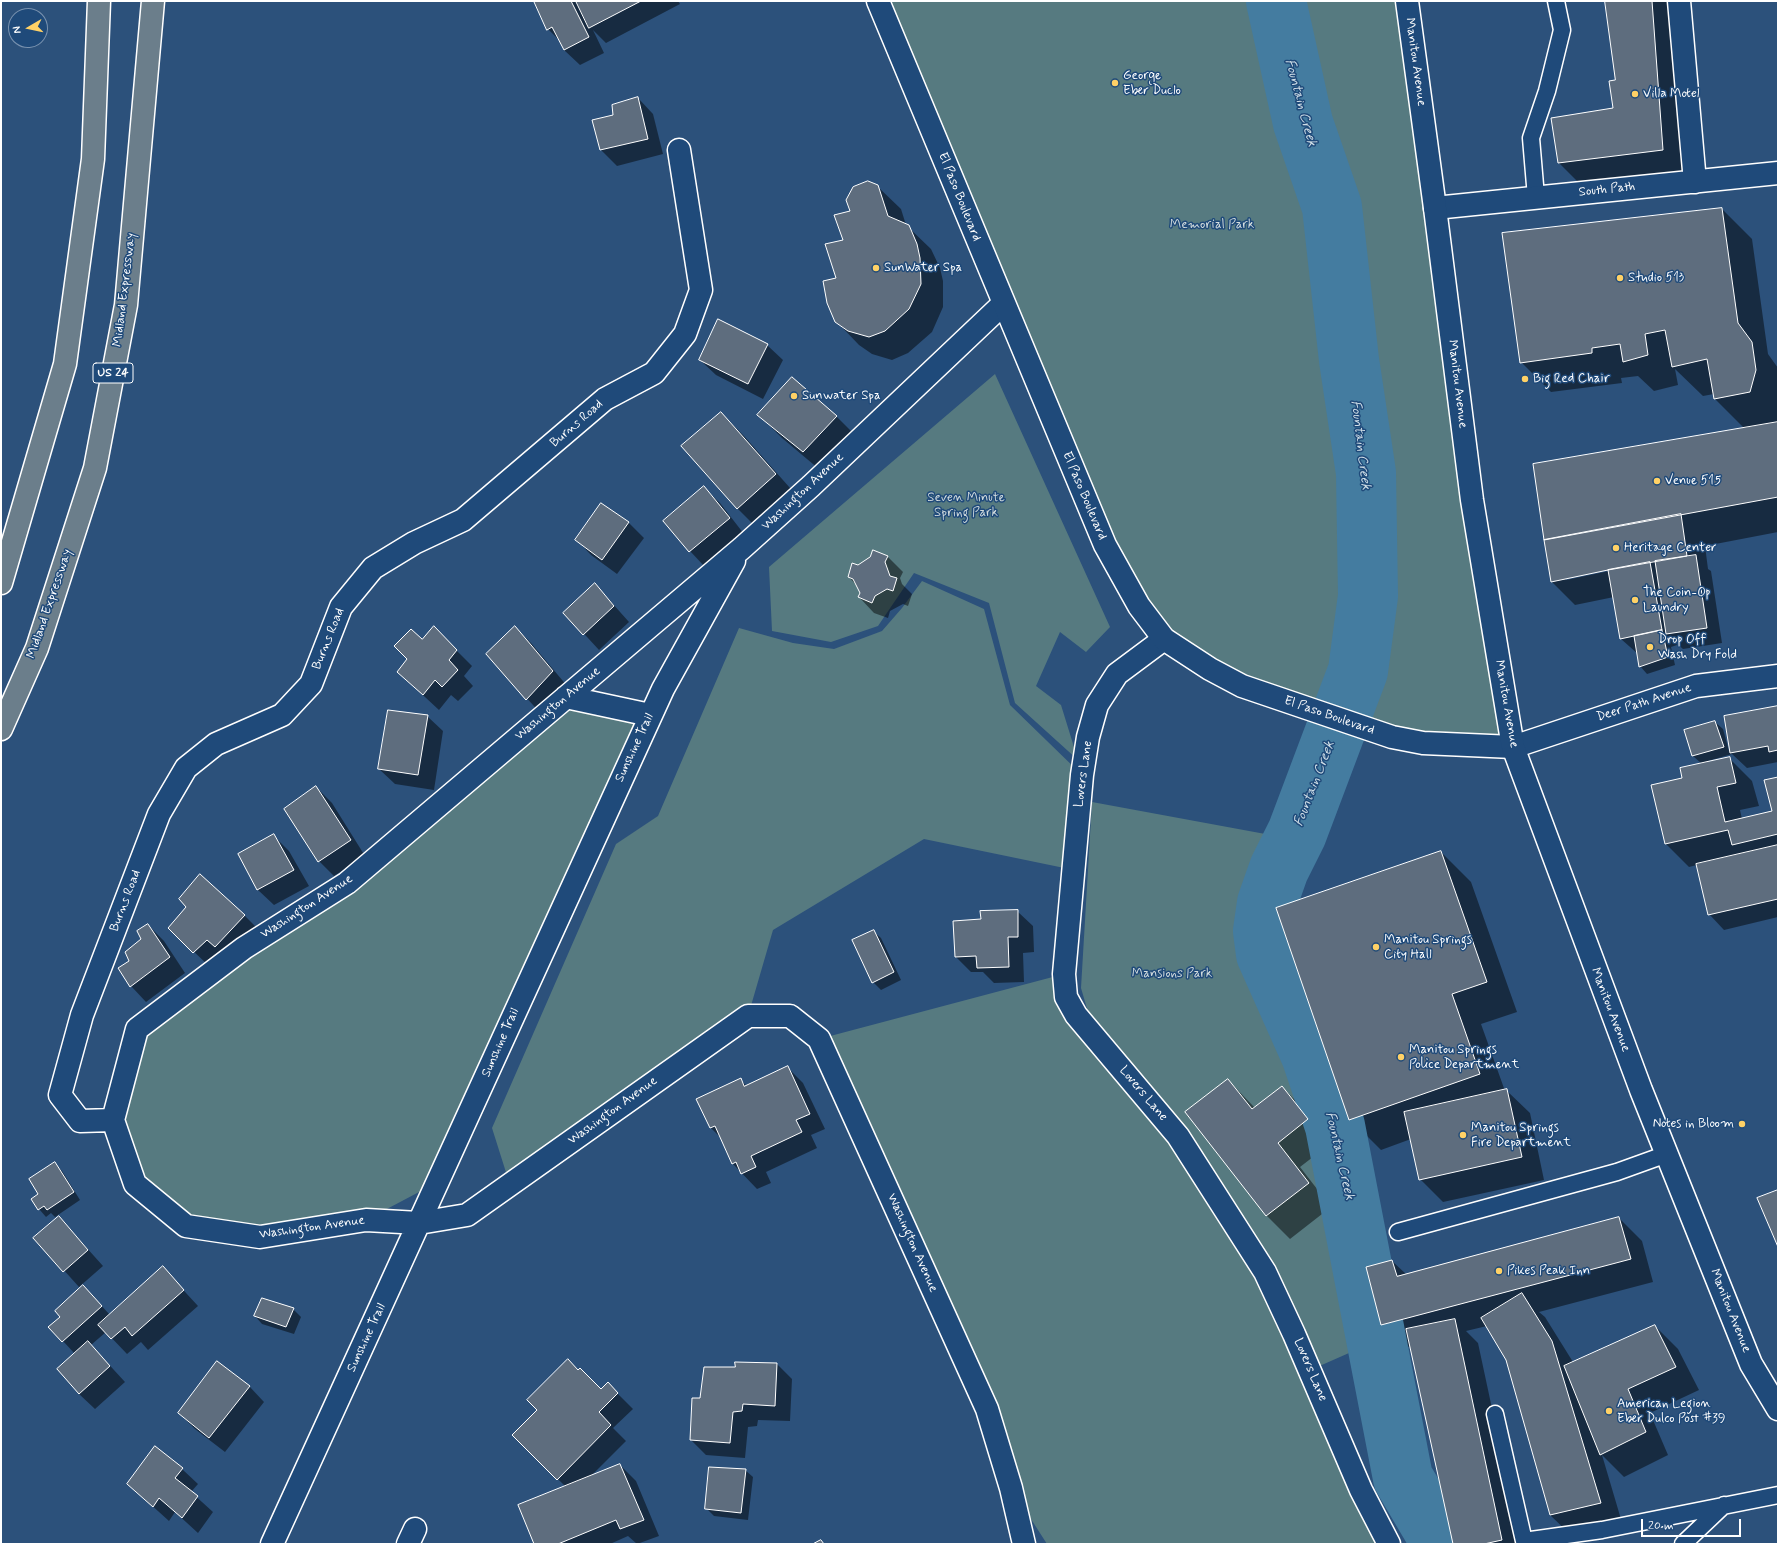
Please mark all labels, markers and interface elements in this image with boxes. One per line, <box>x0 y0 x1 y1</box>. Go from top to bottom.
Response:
north arrow <box>8 8 48 48</box>
street label: Manitou Avenue <box>1401 17 1429 107</box>
text: N <box>10 25 25 34</box>
water label: Fountain Creek <box>1280 57 1320 149</box>
place label: George Eber Duclo <box>1123 68 1181 99</box>
marker: George Eber Duclo <box>1110 78 1120 88</box>
place label: Villa Motel <box>1643 86 1699 102</box>
marker: Villa Motel <box>1630 89 1640 99</box>
street label: El Paso Boulevard <box>934 150 984 244</box>
street label: South Path <box>1578 179 1636 201</box>
park label: Memorial Park <box>1170 217 1254 233</box>
street label: Midland Expressway <box>110 232 140 348</box>
place label: SunWater Spa <box>884 260 962 276</box>
marker: SunWater Spa <box>871 263 881 273</box>
place label: Studio 513 <box>1628 270 1684 286</box>
marker: Studio 513 <box>1615 273 1625 283</box>
street label: Manitou Avenue <box>1444 339 1470 429</box>
road number: US 24 <box>93 363 133 383</box>
place label: Big Red Chair <box>1533 371 1610 387</box>
marker: Big Red Chair <box>1520 374 1530 384</box>
place label: Sunwater Spa <box>802 388 881 404</box>
marker: Sunwater Spa <box>789 391 799 401</box>
street label: Burns Road <box>547 397 607 451</box>
water label: Fountain Creek <box>1346 399 1374 491</box>
street label: El Paso Boulevard <box>1058 449 1110 543</box>
street label: Washington Avenue <box>759 450 847 534</box>
place label: Venue 515 <box>1665 473 1721 489</box>
marker: Venue 515 <box>1652 476 1662 486</box>
park label: Seven Minute Spring Park <box>927 490 1005 521</box>
place label: Heritage Center <box>1624 540 1717 556</box>
marker: Heritage Center <box>1611 543 1621 553</box>
street label: Midland Expressway <box>24 547 76 661</box>
place label: The Coin-Op Laundry <box>1643 585 1711 616</box>
marker: The Coin-Op Laundry <box>1630 595 1640 605</box>
street label: Burns Road <box>310 606 348 672</box>
place label: Drop Off Wash Dry Fold <box>1658 632 1737 663</box>
marker: Drop Off Wash Dry Fold <box>1645 642 1655 652</box>
street label: Manitou Avenue <box>1491 659 1521 749</box>
street label: Washington Avenue <box>512 664 604 744</box>
street label: Deer Path Avenue <box>1595 680 1693 726</box>
street label: El Paso Boulevard <box>1282 693 1376 739</box>
street label: Sunshine Trail <box>612 711 658 785</box>
water label: Fountain Creek <box>1291 739 1339 829</box>
street label: Lovers Lane <box>1072 740 1096 808</box>
street label: Burns Road <box>107 868 145 934</box>
street label: Washington Avenue <box>258 871 356 943</box>
place label: Manitou Springs City Hall <box>1384 932 1472 963</box>
marker: Manitou Springs City Hall <box>1371 942 1381 952</box>
park label: Mansions Park <box>1132 966 1212 982</box>
street label: Manitou Avenue <box>1587 966 1633 1054</box>
street label: Sunshine Trail <box>479 1006 523 1080</box>
place label: Manitou Springs Police Department <box>1409 1042 1519 1073</box>
marker: Manitou Springs Police Department <box>1396 1052 1406 1062</box>
street label: Lovers Lane <box>1115 1063 1171 1125</box>
street label: Washington Avenue <box>565 1073 661 1149</box>
water label: Fountain Creek <box>1321 1110 1357 1202</box>
place label: Notes in Bloom <box>1653 1116 1734 1132</box>
marker: Notes in Bloom <box>1737 1119 1747 1129</box>
place label: Manitou Springs Fire Department <box>1471 1120 1571 1151</box>
marker: Manitou Springs Fire Department <box>1458 1130 1468 1140</box>
street label: Washington Avenue <box>883 1191 941 1295</box>
street label: Washington Avenue <box>258 1213 366 1243</box>
place label: Pikes Peak Inn <box>1507 1263 1590 1279</box>
marker: Pikes Peak Inn <box>1494 1266 1504 1276</box>
street label: Manitou Avenue <box>1706 1267 1754 1355</box>
street label: Sunshine Trail <box>344 1301 390 1375</box>
street label: Lovers Lane <box>1290 1336 1330 1404</box>
place label: American Legion Eber Dulco Post #39 <box>1617 1396 1726 1427</box>
marker: American Legion Eber Dulco Post #39 <box>1604 1406 1614 1416</box>
scale bar <box>1643 1511 1743 1537</box>
text: 20 m <box>1648 1518 1674 1534</box>

